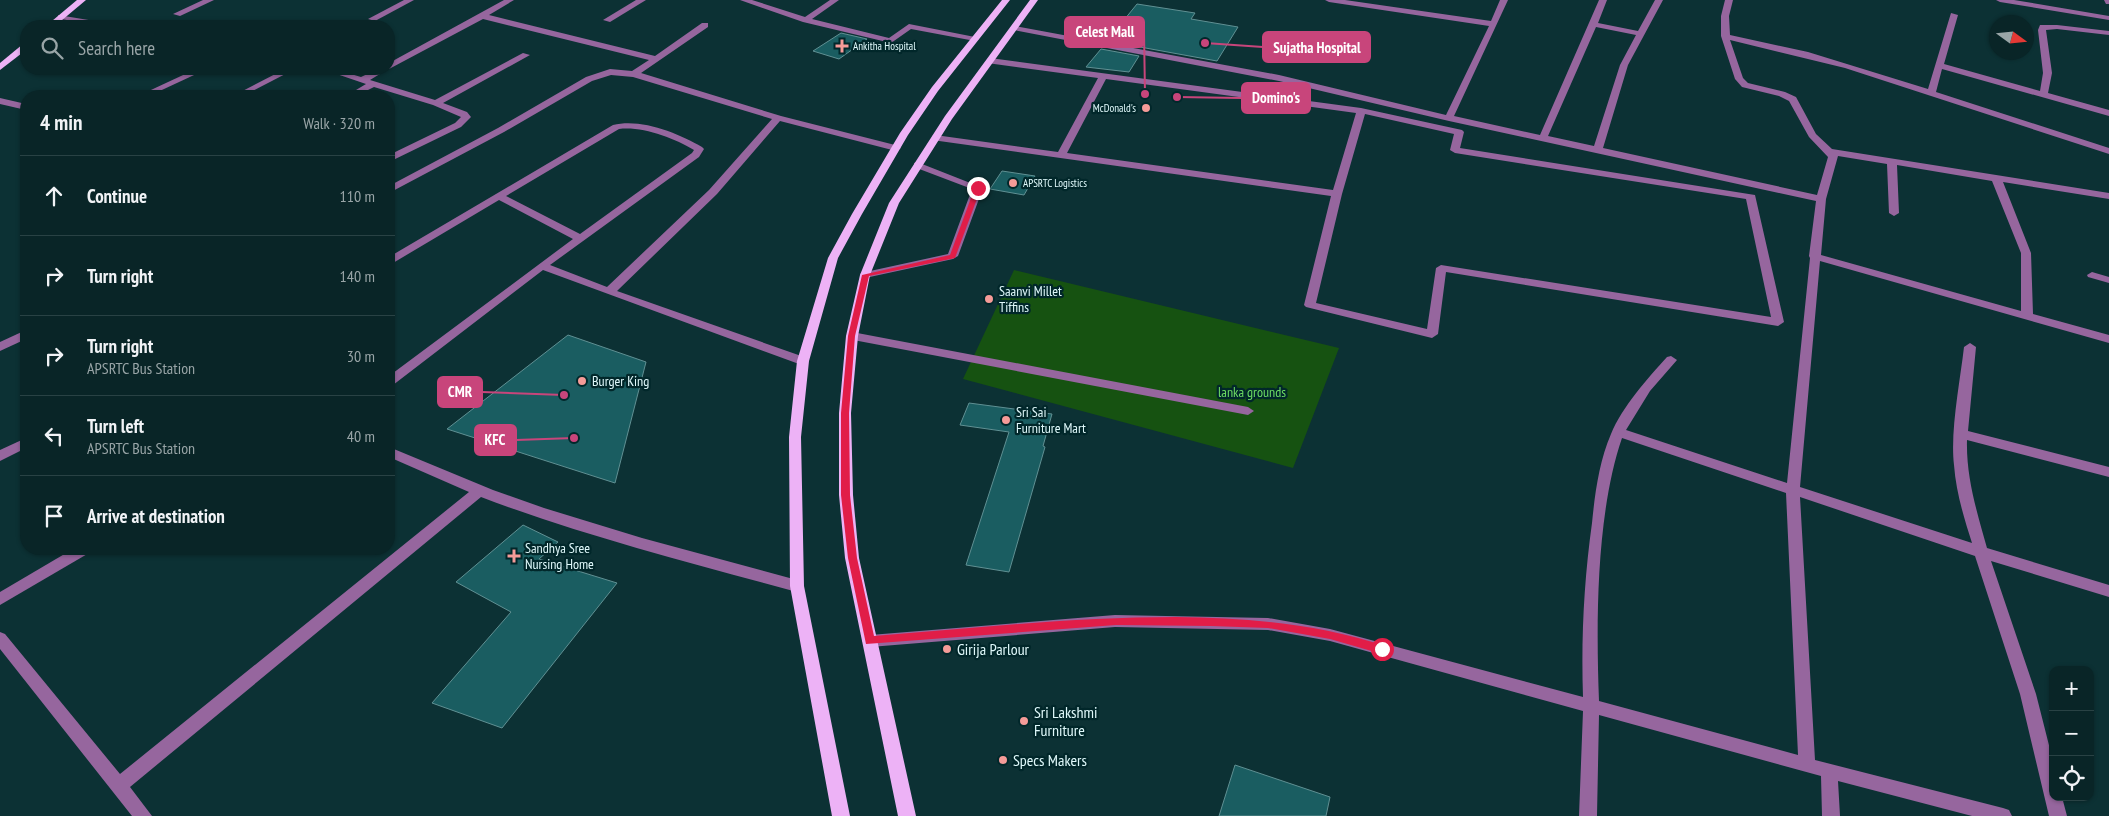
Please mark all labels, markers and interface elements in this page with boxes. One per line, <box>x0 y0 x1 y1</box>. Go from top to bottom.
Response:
north arrow <box>1989 15 2034 60</box>
callout: Celest Mall <box>1065 17 1144 47</box>
search box <box>20 20 395 75</box>
text: Celest Mall <box>1075 22 1135 41</box>
callout: Sujatha Hospital <box>1263 32 1370 62</box>
icon: search <box>38 34 66 62</box>
text: Search here <box>78 36 155 60</box>
text: Sujatha Hospital <box>1273 38 1361 57</box>
marker: Ankitha Hospital <box>835 39 849 53</box>
place label: Ankitha Hospital <box>853 39 916 53</box>
callout: Domino's <box>1242 83 1310 113</box>
text: Domino's <box>1252 88 1300 107</box>
place label: McDonald's <box>1093 101 1136 115</box>
marker: McDonald's <box>1140 102 1152 114</box>
text: 4 min <box>40 109 82 136</box>
text: Walk · 320 m <box>303 113 375 133</box>
place label: APSRTC Logistics <box>1023 176 1087 190</box>
route end <box>967 177 990 200</box>
marker: APSRTC Logistics <box>1007 177 1019 189</box>
icon: ahead <box>40 182 68 210</box>
text: Continue <box>87 184 147 208</box>
text: 110 m <box>340 186 375 206</box>
icon: right <box>40 262 68 290</box>
text: Turn right <box>87 264 153 288</box>
text: 140 m <box>340 266 375 286</box>
place label: Saanvi Millet Tiffins <box>999 282 1062 316</box>
marker: Saanvi Millet Tiffins <box>983 293 995 305</box>
text: Turn right <box>87 334 153 358</box>
icon: right <box>40 342 68 370</box>
text: 30 m <box>347 346 375 366</box>
text: APSRTC Bus Station <box>87 358 195 378</box>
place label: Burger King <box>592 372 649 390</box>
marker: Burger King <box>576 375 588 387</box>
callout: CMR <box>438 377 482 407</box>
text: CMR <box>448 382 473 401</box>
park label: lanka grounds <box>1218 383 1286 401</box>
place label: Sri Sai Furniture Mart <box>1016 403 1086 437</box>
text: Turn left <box>87 414 144 438</box>
marker: Sri Sai Furniture Mart <box>1000 414 1012 426</box>
icon: left <box>40 422 68 450</box>
callout: KFC <box>475 425 516 455</box>
text: 40 m <box>347 426 375 446</box>
text: KFC <box>485 430 506 449</box>
text: APSRTC Bus Station <box>87 438 195 458</box>
icon: arrive <box>40 502 68 530</box>
text: Arrive at destination <box>87 504 225 528</box>
place label: Sandhya Sree Nursing Home <box>525 539 594 573</box>
marker: Sandhya Sree Nursing Home <box>507 549 521 563</box>
route start <box>1371 638 1394 661</box>
place label: Girija Parlour <box>957 639 1030 659</box>
marker: Girija Parlour <box>941 643 953 655</box>
map controls <box>2049 666 2094 801</box>
button: + <box>2049 666 2094 711</box>
place label: Sri Lakshmi Furniture <box>1034 702 1097 740</box>
button: − <box>2049 711 2094 756</box>
marker: Sri Lakshmi Furniture <box>1018 715 1030 727</box>
place label: Specs Makers <box>1013 750 1087 770</box>
marker: Specs Makers <box>997 754 1009 766</box>
button: locate <box>2049 756 2094 801</box>

